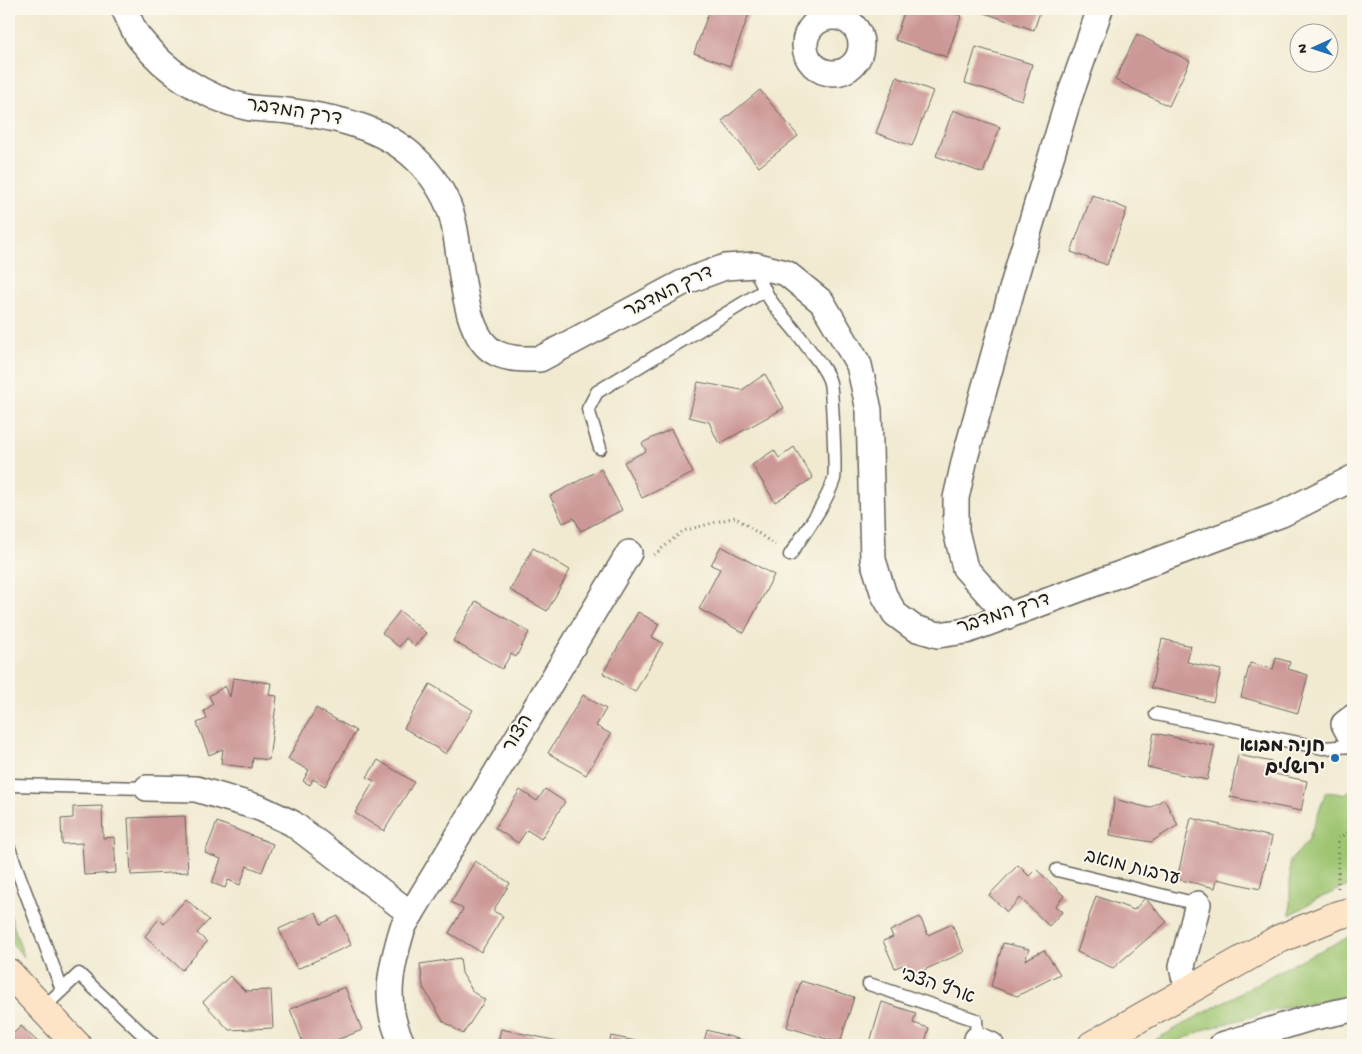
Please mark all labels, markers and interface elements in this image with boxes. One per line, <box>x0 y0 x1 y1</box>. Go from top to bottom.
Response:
north arrow <box>1290 22 1340 72</box>
text: N <box>1295 44 1312 54</box>
street label: דרך המדבר <box>245 94 343 132</box>
street label: דרך המדבר <box>621 262 717 324</box>
street label: דרך המדבר <box>955 589 1053 641</box>
street label: הצור <box>499 711 539 757</box>
place label: חניה מבוא ירושלים <box>1240 736 1325 781</box>
marker: חניה מבוא ירושלים <box>1329 752 1341 764</box>
street label: ערבות מואב <box>1082 846 1182 892</box>
street label: ארץ הצבי <box>897 963 978 1011</box>

